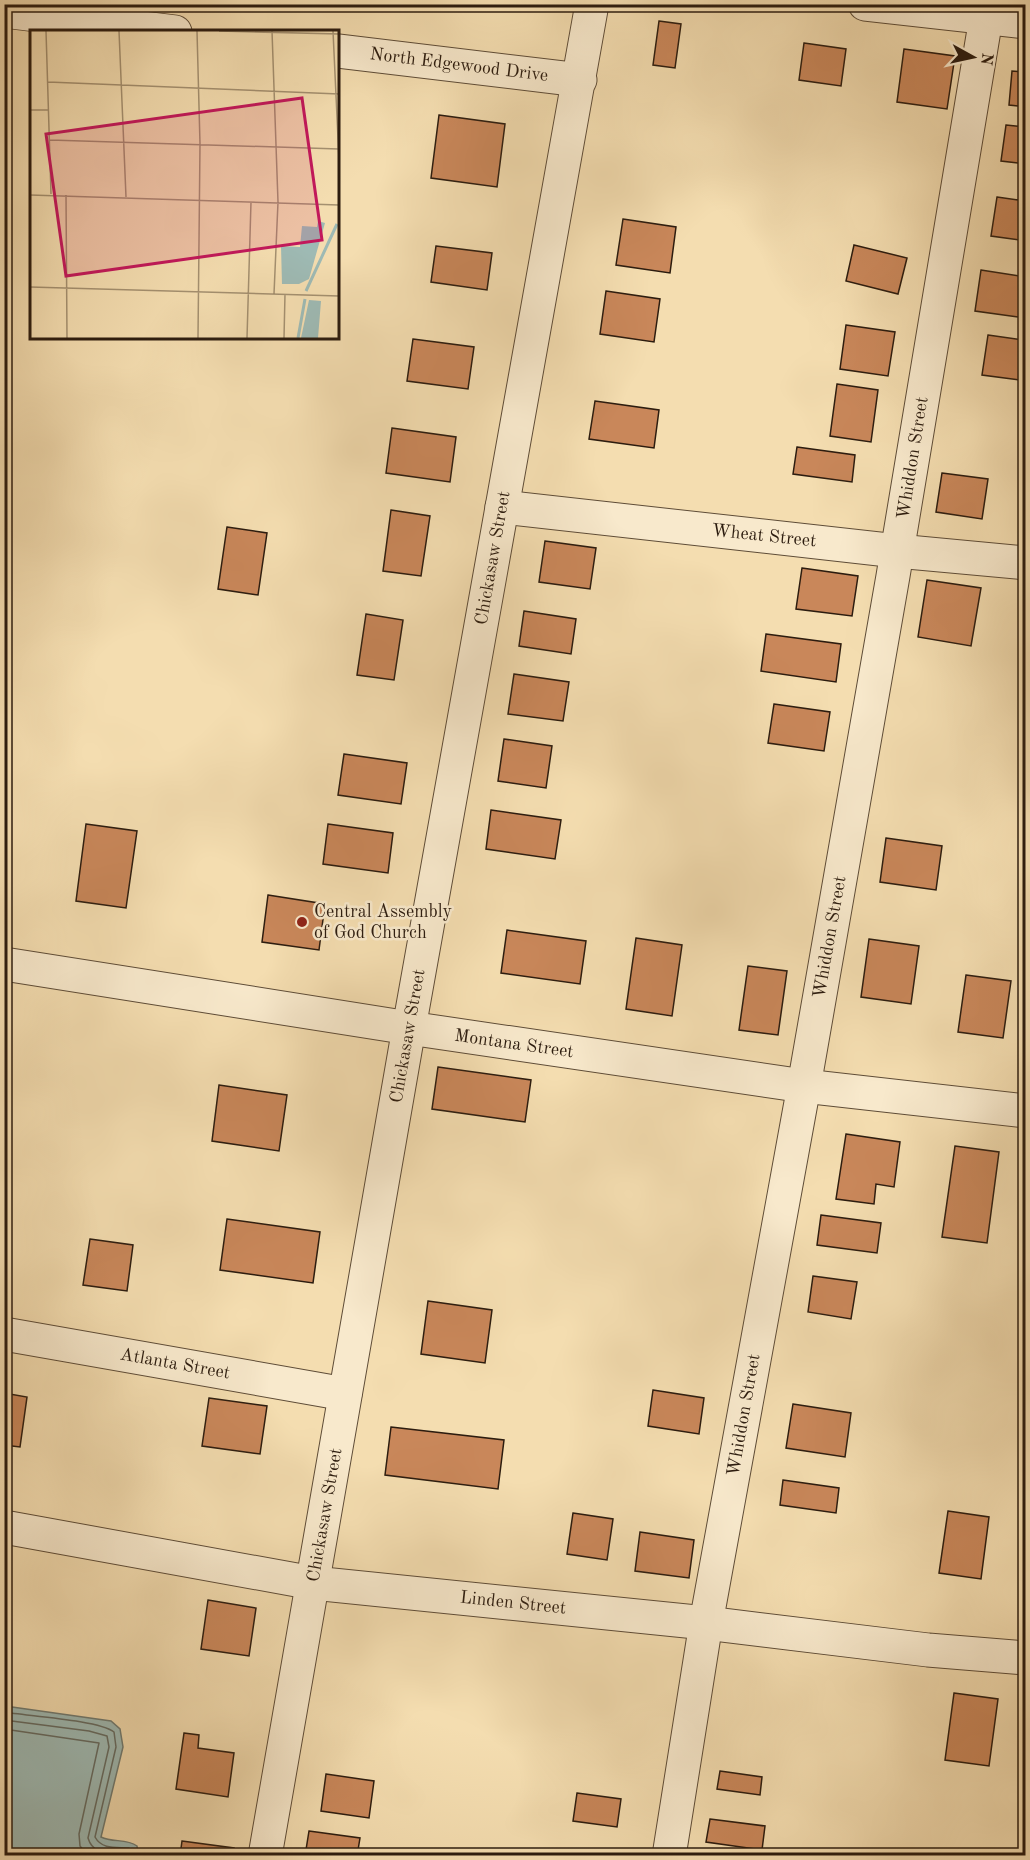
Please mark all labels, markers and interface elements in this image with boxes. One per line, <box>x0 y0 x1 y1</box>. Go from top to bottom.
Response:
north arrow <box>943 27 1003 87</box>
inset map <box>30 30 339 339</box>
street label: North Edgewood Drive <box>369 45 549 85</box>
text: N <box>977 52 995 67</box>
street label: Whiddon Street <box>894 395 932 521</box>
street label: Chickasaw Street <box>472 490 514 626</box>
street label: Wheat Street <box>711 522 817 550</box>
street label: Whiddon Street <box>810 874 850 1000</box>
place label: Central Assembly of God Church <box>314 903 453 942</box>
marker: Central Assembly of God Church <box>295 915 309 929</box>
street label: Chickasaw Street <box>387 968 429 1104</box>
street label: Montana Street <box>453 1027 575 1061</box>
street label: Atlanta Street <box>119 1345 231 1383</box>
street label: Whiddon Street <box>724 1352 764 1478</box>
street label: Chickasaw Street <box>304 1447 346 1583</box>
street label: Linden Street <box>459 1588 567 1618</box>

